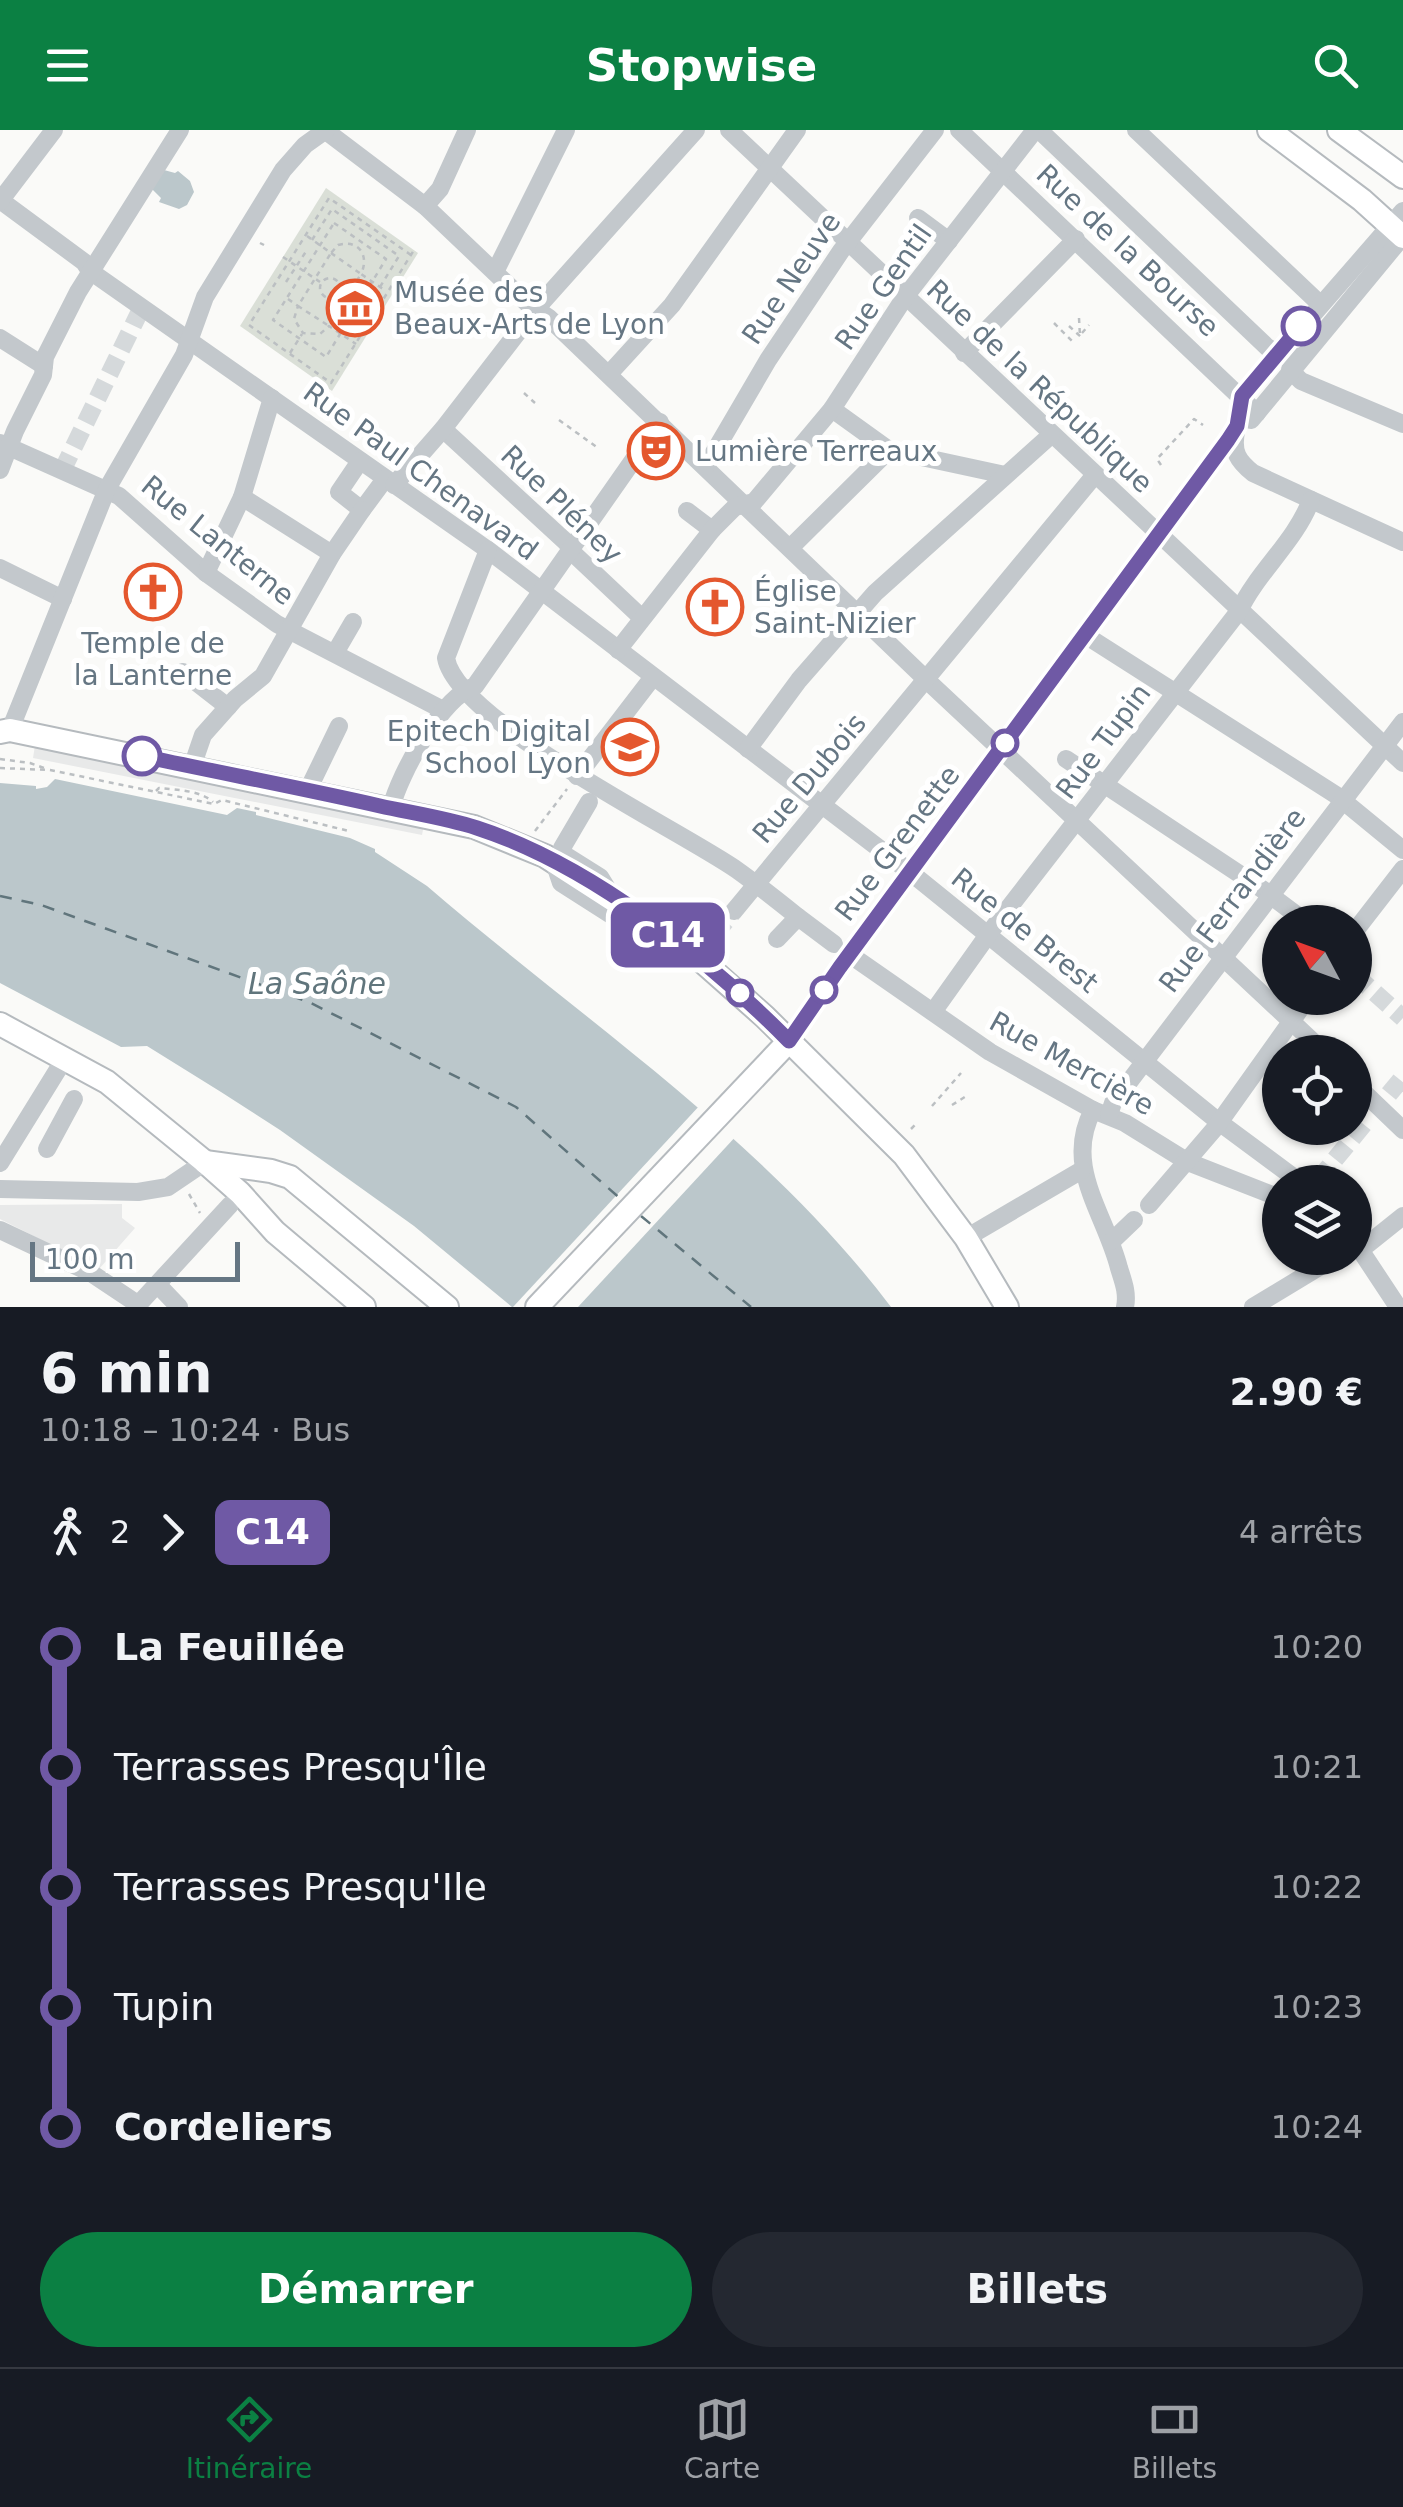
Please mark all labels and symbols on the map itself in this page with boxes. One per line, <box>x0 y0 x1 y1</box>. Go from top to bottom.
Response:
street label: Rue de la Bourse <box>1030 157 1226 343</box>
street label: Rue Neuve <box>735 206 848 350</box>
street label: Rue Gentil <box>828 218 939 356</box>
street label: Rue de la République <box>920 273 1159 500</box>
place label: Musée des Beaux-Arts de Lyon <box>394 276 665 341</box>
museum icon: Musée des Beaux-Arts de Lyon <box>325 278 385 338</box>
unlabelled marker <box>1282 307 1320 345</box>
street label: Rue Paul Chenavard <box>297 375 544 567</box>
theatre icon: Lumière Terreaux <box>626 421 686 481</box>
place label: Lumière Terreaux <box>695 435 937 468</box>
street label: Rue Pléney <box>494 438 629 570</box>
street label: Rue Lanterne <box>135 469 301 612</box>
church icon: Temple de la Lanterne <box>123 562 183 622</box>
place label: Église Saint-Nizier <box>754 574 916 640</box>
church icon: Église Saint-Nizier <box>685 577 745 637</box>
place label: Temple de la Lanterne <box>74 627 232 692</box>
street label: Rue Tupin <box>1049 677 1157 806</box>
street label: Rue Dubois <box>746 707 873 850</box>
place label: Epitech Digital School Lyon <box>387 715 591 780</box>
school or university icon: Epitech Digital School Lyon <box>600 717 660 777</box>
unlabelled marker <box>992 730 1018 756</box>
unlabelled marker <box>123 737 161 775</box>
street label: Rue Grenette <box>828 759 967 928</box>
street label: Rue Ferrandière <box>1152 802 1312 999</box>
street label: Rue de Brest <box>945 861 1105 1000</box>
line badge: C14 <box>610 902 726 968</box>
north arrow <box>1262 905 1372 1015</box>
water label: La Saône <box>248 966 386 1001</box>
unlabelled marker <box>811 977 837 1003</box>
unlabelled marker <box>727 980 753 1006</box>
street label: Rue Mercière <box>984 1005 1160 1122</box>
scale bar <box>30 1237 240 1282</box>

